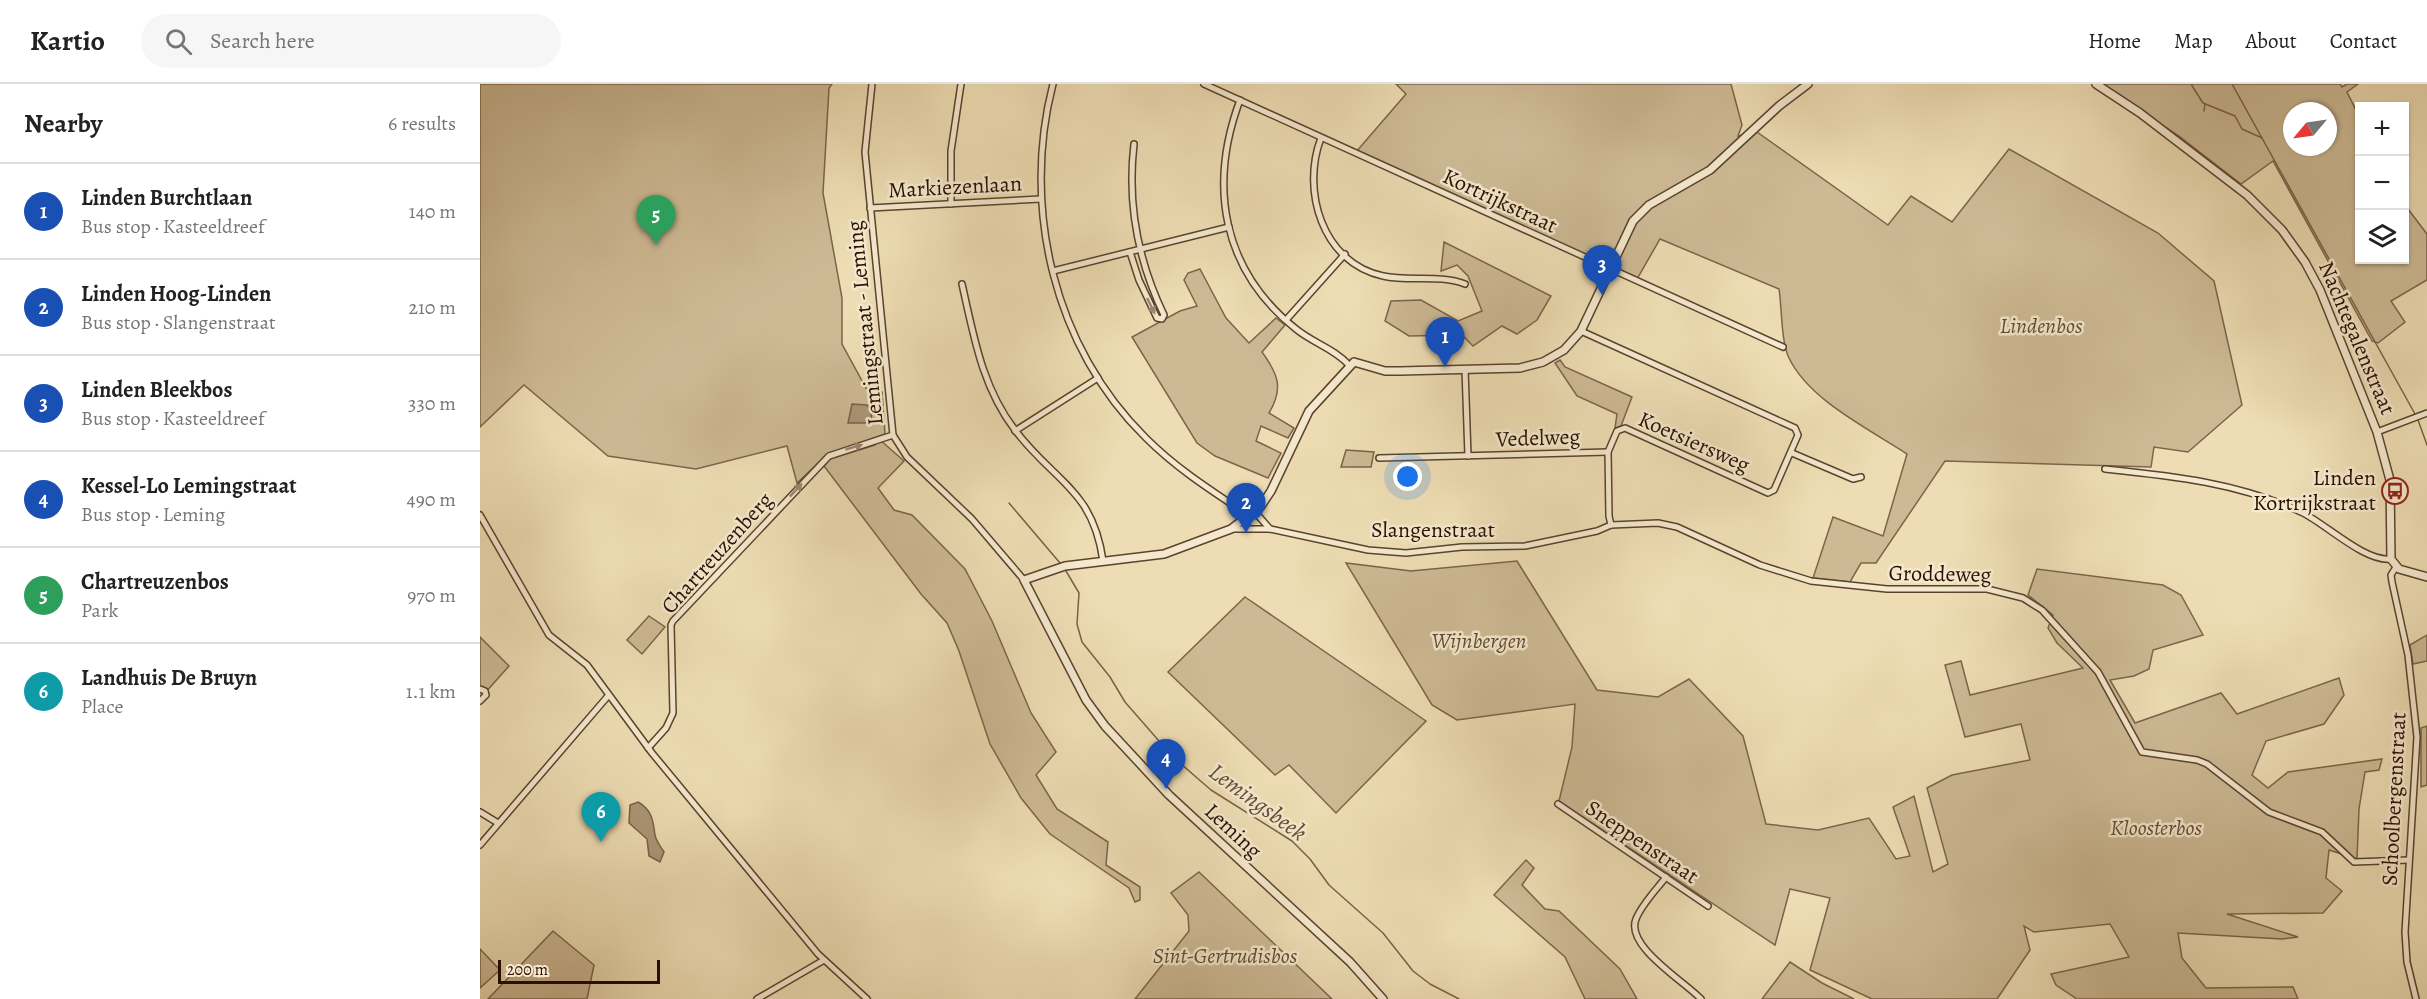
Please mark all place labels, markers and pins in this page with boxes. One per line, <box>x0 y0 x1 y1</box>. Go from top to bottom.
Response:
pin: 5 <box>636 196 675 245</box>
pin: 3 <box>1582 246 1622 295</box>
pin: 1 <box>1426 318 1464 367</box>
place label: Linden Kortrijkstraat <box>2253 463 2376 518</box>
bus stop icon: Linden Kortrijkstraat <box>2380 476 2410 506</box>
pin: 2 <box>1226 484 1266 533</box>
pin: 4 <box>1146 740 1186 789</box>
pin: 6 <box>582 792 620 842</box>

